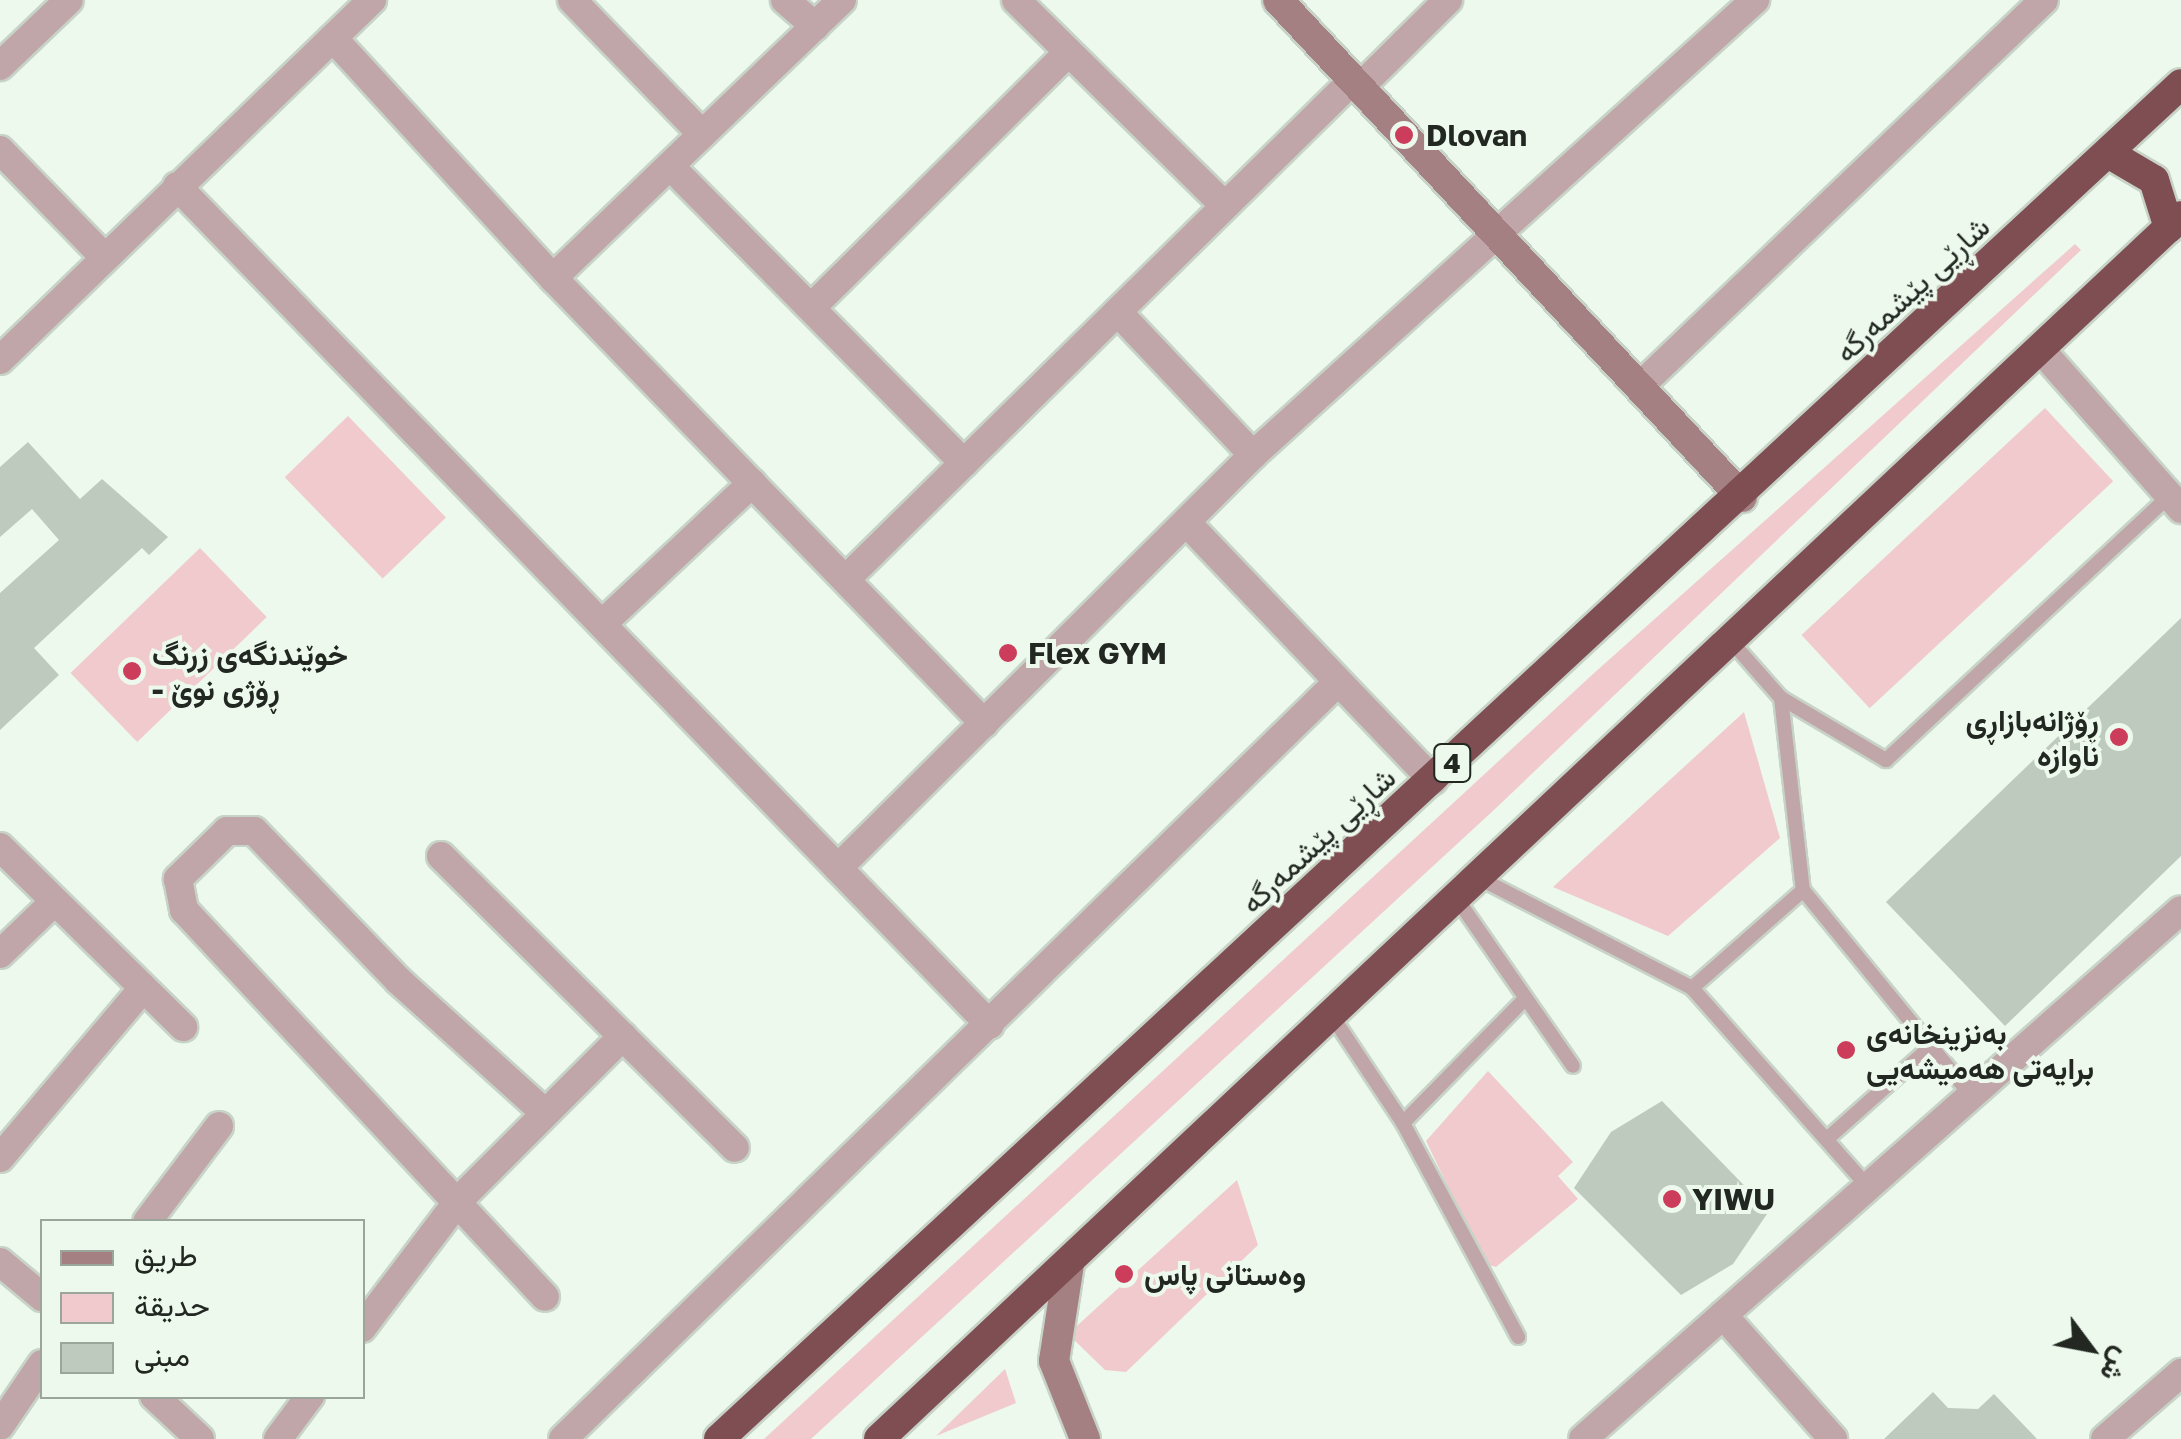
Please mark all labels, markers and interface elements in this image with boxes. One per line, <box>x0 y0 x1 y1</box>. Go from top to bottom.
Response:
place label: Dlovan <box>1426 117 1527 153</box>
marker: Dlovan <box>1391 122 1417 148</box>
street label: شاڕێی پێشمەرگە <box>1827 208 1997 370</box>
place label: Flex GYM <box>1028 635 1167 671</box>
place label: خوێندنگەی زرنگ - ڕۆژی نوێ <box>152 636 348 706</box>
marker: Flex GYM <box>997 642 1019 664</box>
marker: خوێندنگەی زرنگ - ڕۆژی نوێ <box>121 660 143 682</box>
place label: ڕۆژانەبازاڕی ناوازە <box>1965 702 2099 772</box>
marker: ڕۆژانەبازاڕی ناوازە <box>2108 726 2130 748</box>
road number: 4 <box>1432 740 1472 786</box>
street label: شاڕێی پێشمەرگە <box>1233 759 1403 921</box>
place label: بەنزینخانەی برایەتی هەمیشەیی <box>1866 1015 2094 1086</box>
marker: بەنزینخانەی برایەتی هەمیشەیی <box>1835 1039 1857 1061</box>
place label: YIWU <box>1692 1181 1775 1217</box>
marker: YIWU <box>1661 1188 1683 1210</box>
legend <box>40 1219 365 1399</box>
text: طريق <box>134 1237 198 1273</box>
place label: وەستانی پاس <box>1144 1256 1306 1292</box>
marker: وەستانی پاس <box>1113 1263 1135 1285</box>
text: حديقة <box>134 1287 210 1323</box>
north arrow <box>2041 1299 2141 1399</box>
text: مبنى <box>134 1337 190 1373</box>
text: ش <box>2094 1342 2140 1388</box>

